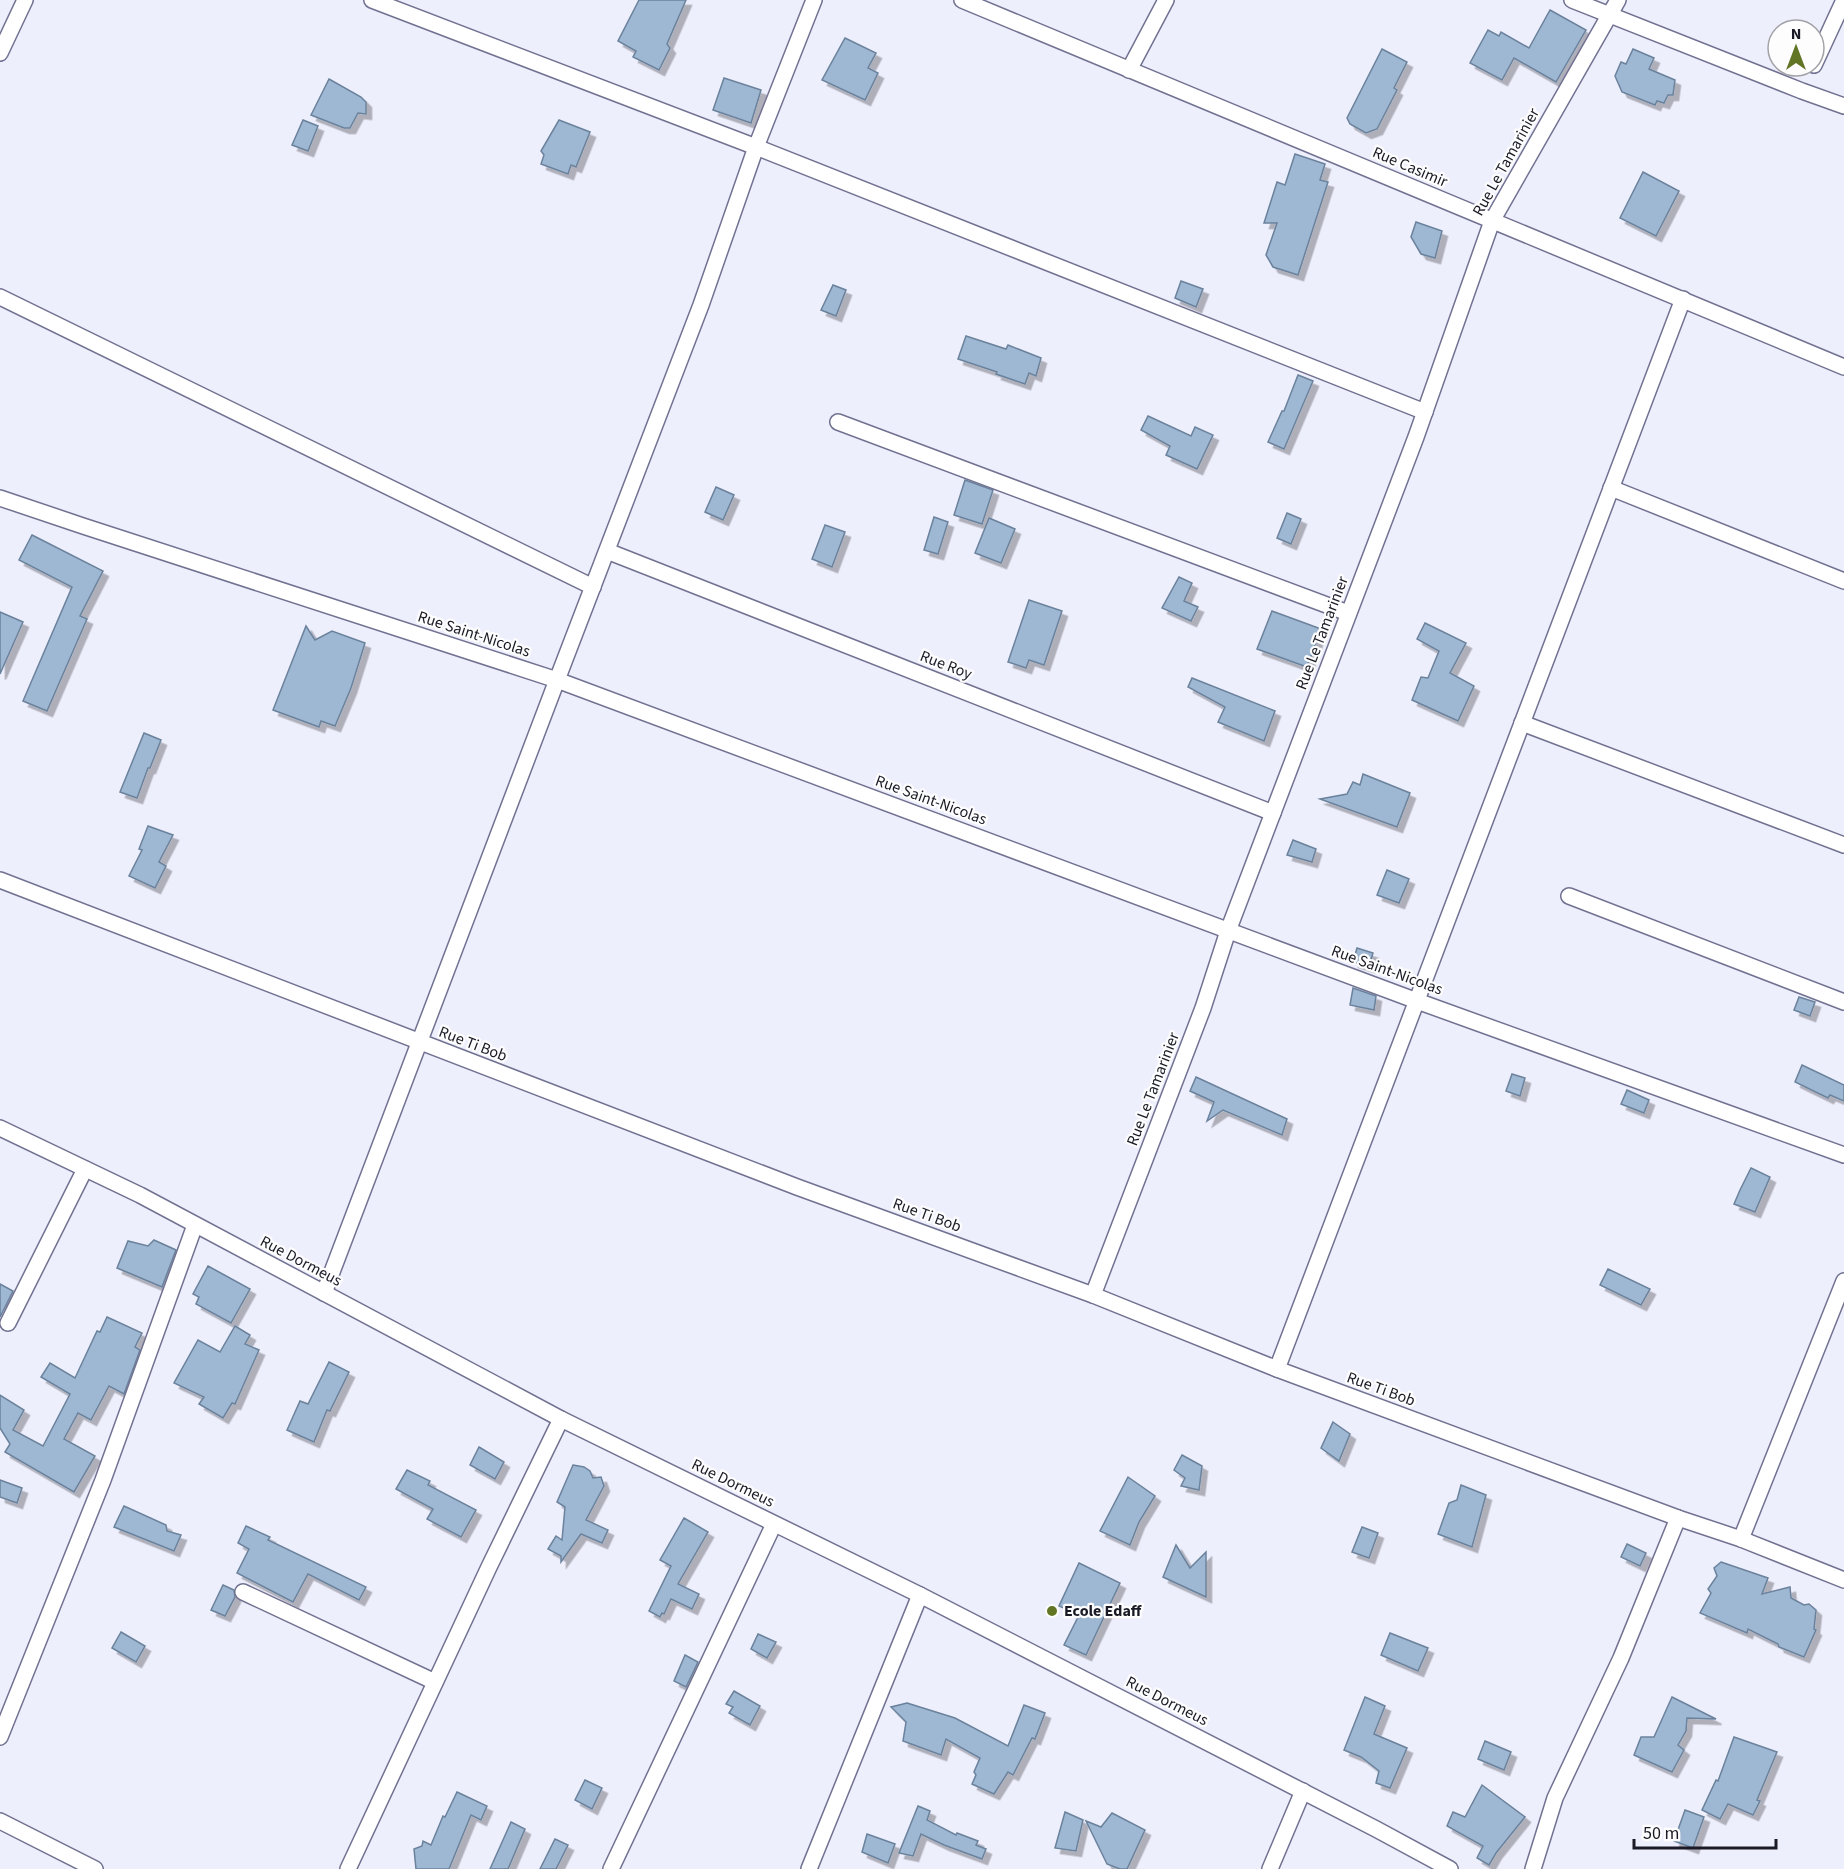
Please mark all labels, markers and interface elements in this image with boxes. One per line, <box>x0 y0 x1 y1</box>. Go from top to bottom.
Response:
north arrow <box>1766 18 1826 78</box>
text: N <box>1791 23 1801 45</box>
street label: Rue Le Tamarinier <box>1467 104 1545 220</box>
street label: Rue Casimir <box>1369 141 1451 193</box>
street label: Rue Le Tamarinier <box>1290 573 1354 693</box>
street label: Rue Saint-Nicolas <box>415 605 533 663</box>
street label: Rue Roy <box>917 645 976 685</box>
street label: Rue Saint-Nicolas <box>872 770 990 830</box>
street label: Rue Saint-Nicolas <box>1328 940 1446 1000</box>
street label: Rue Ti Bob <box>436 1021 510 1067</box>
street label: Rue Le Tamarinier <box>1121 1029 1185 1149</box>
street label: Rue Ti Bob <box>890 1192 965 1238</box>
street label: Rue Dormeus <box>256 1230 346 1292</box>
street label: Rue Ti Bob <box>1344 1366 1419 1412</box>
street label: Rue Dormeus <box>688 1453 778 1513</box>
place label: Ecole Edaff <box>1064 1600 1143 1622</box>
marker: Ecole Edaff <box>1045 1604 1059 1618</box>
street label: Rue Dormeus <box>1122 1671 1212 1731</box>
scale bar <box>1634 1812 1776 1850</box>
text: 50 m <box>1643 1821 1679 1846</box>

